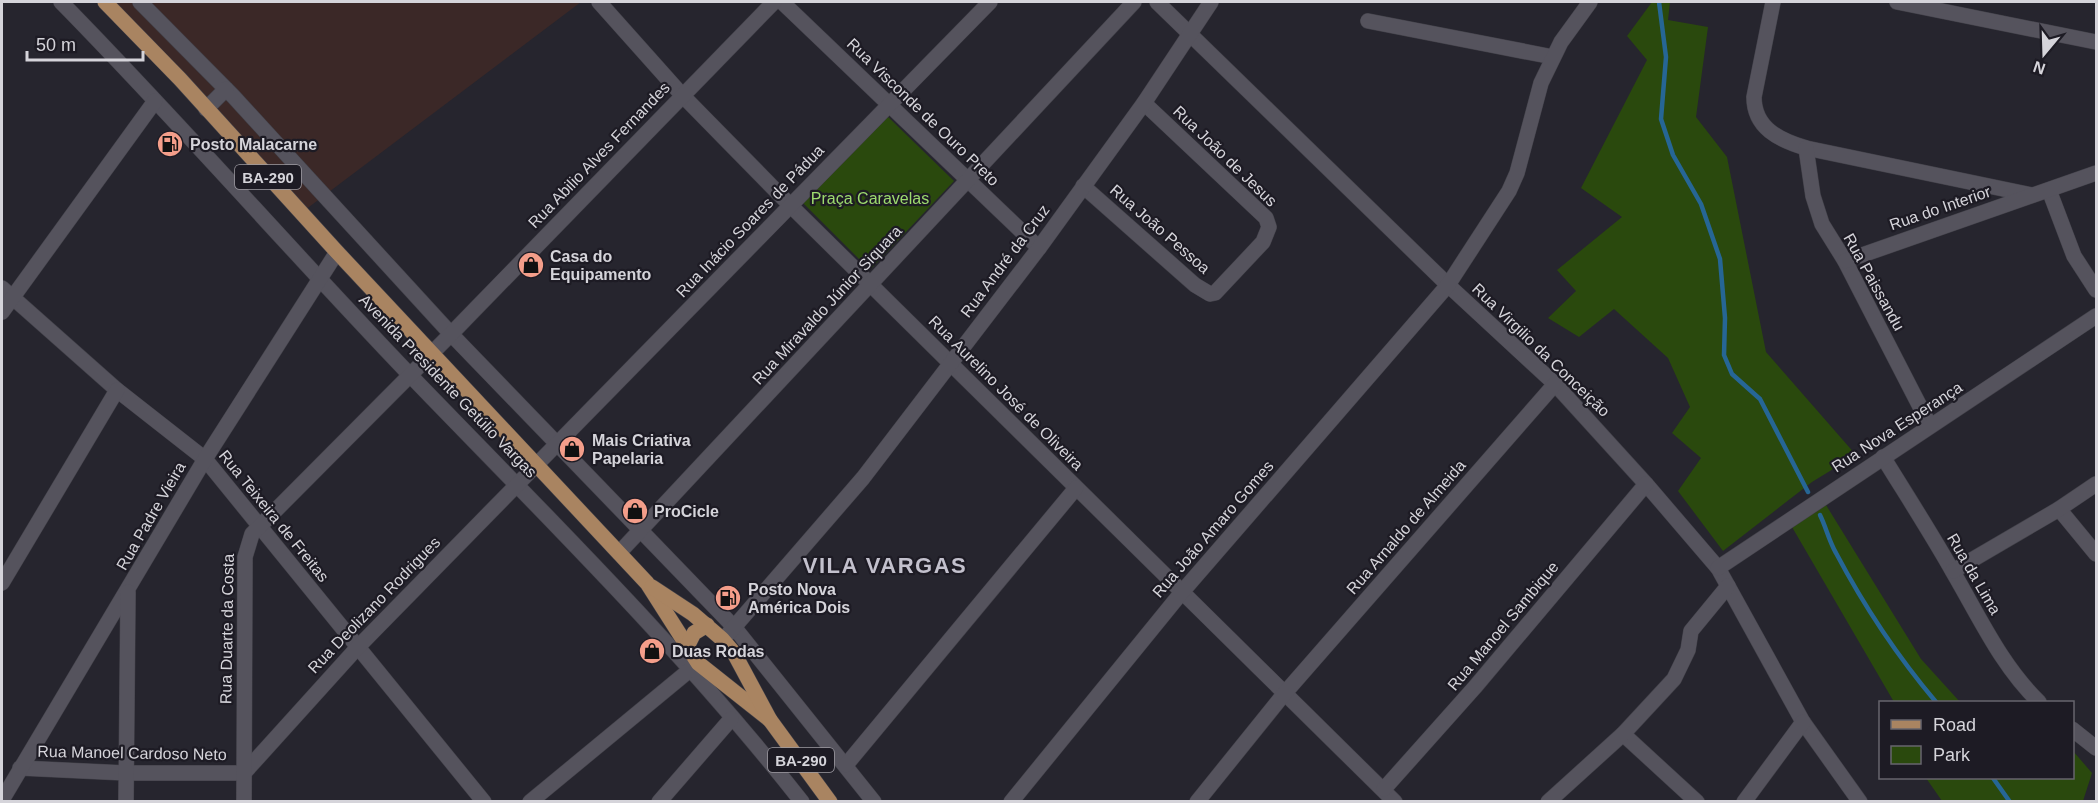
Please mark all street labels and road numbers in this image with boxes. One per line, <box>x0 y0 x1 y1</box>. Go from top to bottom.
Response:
street label: Rua Visconde de Ouro Preto <box>844 35 1002 189</box>
street label: Rua Abilio Alves Fernandes <box>525 79 673 231</box>
street label: Rua João de Jesus <box>1170 102 1280 210</box>
street label: Rua Inácio Soares de Pádua <box>673 141 827 300</box>
road number: BA-290 <box>235 165 301 189</box>
street label: Rua João Pessoa <box>1107 181 1213 277</box>
street label: Rua do Interior <box>1887 183 1993 233</box>
street label: Rua André da Cruz <box>957 202 1053 320</box>
street label: Rua Miravaldo Júnior Siquara <box>749 222 905 388</box>
street label: Rua Paissandu <box>1840 230 1908 334</box>
street label: Rua Virgilio da Conceição <box>1469 280 1613 420</box>
street label: Avenida Presidente Getúlio Vargas <box>356 291 540 481</box>
street label: Rua Aurelino José de Oliveira <box>925 312 1087 474</box>
street label: Rua Nova Esperança <box>1829 378 1965 476</box>
street label: Rua Teixeira de Freitas <box>216 447 332 585</box>
street label: Rua João Amaro Gomes <box>1149 457 1277 601</box>
street label: Rua Arnaldo de Almeida <box>1343 457 1469 597</box>
street label: Rua Padre Vieira <box>113 459 189 573</box>
street label: Rua da Lima <box>1944 530 2004 618</box>
street label: Rua Deolizano Rodrigues <box>305 534 443 676</box>
street label: Rua Duarte da Costa <box>217 554 237 704</box>
street label: Rua Manoel Sambique <box>1444 558 1562 694</box>
street label: Rua Manoel Cardoso Neto <box>37 743 227 763</box>
road number: BA-290 <box>768 748 834 772</box>

